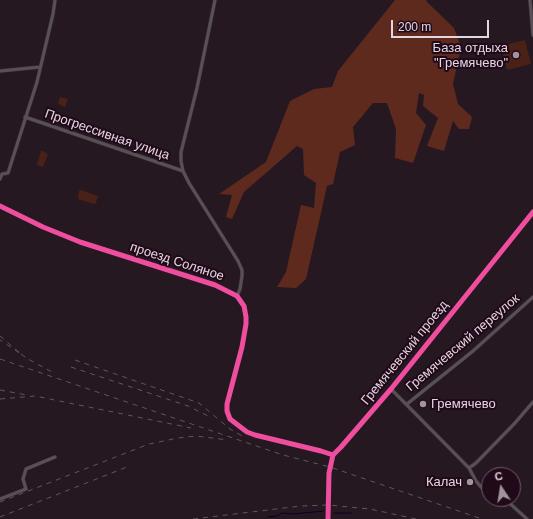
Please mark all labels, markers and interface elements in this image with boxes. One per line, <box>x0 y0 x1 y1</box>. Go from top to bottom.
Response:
scale bar <box>393 12 491 38</box>
text: 200 m <box>398 20 431 34</box>
place label: База отдыха "Гремячево" <box>433 40 508 71</box>
marker: База отдыха "Гремячево" <box>511 50 521 60</box>
street label: Прогрессивная улица <box>43 106 171 164</box>
street label: проезд Соляное <box>128 239 226 285</box>
street label: Гремячевский переулок <box>403 291 523 395</box>
street label: Гремячевский проезд <box>358 298 452 408</box>
place label: Гремячево <box>431 396 496 412</box>
marker: Гремячево <box>418 399 428 409</box>
north arrow <box>481 467 521 507</box>
text: С <box>494 470 504 483</box>
place label: Калач <box>426 474 462 490</box>
marker: Калач <box>465 477 475 487</box>

